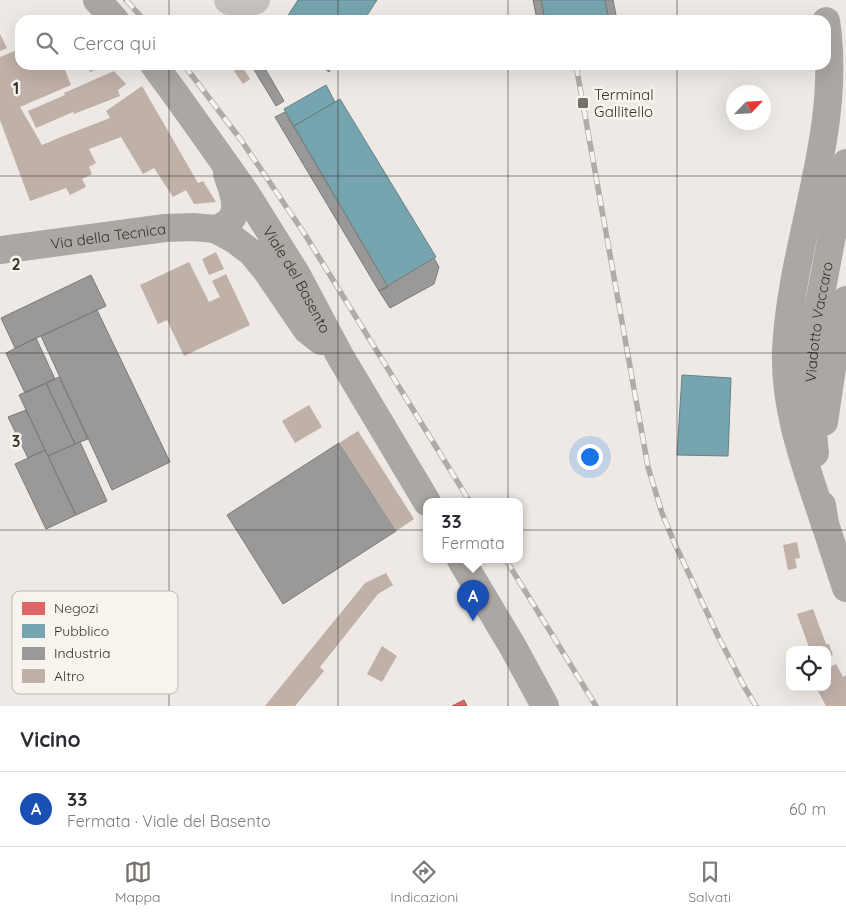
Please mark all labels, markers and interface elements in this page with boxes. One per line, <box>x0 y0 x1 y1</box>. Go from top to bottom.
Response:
search box <box>15 15 831 70</box>
icon: search <box>33 29 61 57</box>
text: Cerca qui <box>73 31 156 55</box>
text: 1 <box>13 78 19 98</box>
place label: Terminal Gallitello <box>594 85 654 121</box>
north arrow <box>726 85 771 130</box>
marker: Terminal Gallitello <box>576 96 590 110</box>
street label: Via della Tecnica <box>49 218 167 253</box>
street label: Viale del Basento <box>259 222 335 336</box>
text: 2 <box>11 254 21 274</box>
street label: Viadotto Vaccaro <box>800 260 836 383</box>
text: 3 <box>12 431 20 451</box>
your location <box>577 444 603 470</box>
popup <box>423 498 523 563</box>
text: 33 <box>441 509 462 533</box>
text: Fermata <box>441 533 505 553</box>
pin: A <box>457 580 489 621</box>
legend <box>12 591 178 694</box>
text: Negozi <box>54 599 99 617</box>
text: Pubblico <box>54 622 109 640</box>
text: Industria <box>54 644 110 662</box>
map controls <box>786 646 831 691</box>
button: locate <box>786 646 831 691</box>
text: Altro <box>54 667 85 685</box>
text: Vicino <box>20 726 81 752</box>
text: 33 <box>67 787 87 811</box>
text: A <box>31 799 41 819</box>
text: 60 m <box>789 799 826 819</box>
text: Fermata · Viale del Basento <box>67 811 271 831</box>
tab: Mappa <box>115 858 160 906</box>
tab: Indicazioni <box>390 858 458 906</box>
tab: Salvati <box>688 858 731 906</box>

